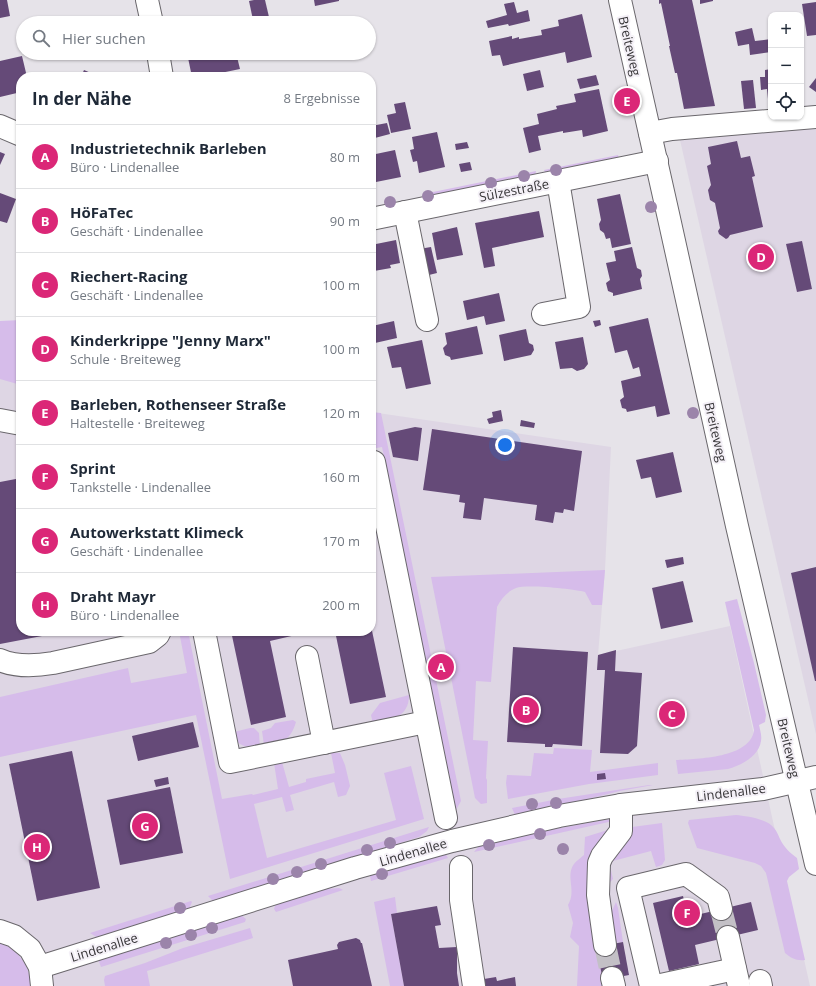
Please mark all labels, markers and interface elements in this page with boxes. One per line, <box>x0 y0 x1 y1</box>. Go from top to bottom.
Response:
map controls <box>768 12 804 120</box>
button: + <box>768 12 804 48</box>
street label: Breiteweg <box>614 14 646 78</box>
search box <box>16 16 376 60</box>
icon: search <box>30 27 52 49</box>
text: Hier suchen <box>62 28 146 48</box>
button: − <box>768 48 804 84</box>
button: locate <box>768 84 804 120</box>
pin: E <box>614 86 640 116</box>
text: In der Nähe <box>32 87 131 110</box>
text: 8 Ergebnisse <box>283 89 360 107</box>
text: Industrietechnik Barleben <box>70 138 267 158</box>
text: A <box>41 148 49 166</box>
text: 80 m <box>330 148 360 166</box>
text: Büro · Lindenallee <box>70 158 179 176</box>
street label: Sülzestraße <box>478 174 550 206</box>
text: HöFaTec <box>70 202 133 222</box>
text: B <box>41 212 49 230</box>
text: 90 m <box>330 212 360 230</box>
text: Geschäft · Lindenallee <box>70 222 203 240</box>
pin: D <box>748 242 774 272</box>
text: Riechert-Racing <box>70 266 188 286</box>
text: C <box>41 276 49 294</box>
text: 100 m <box>322 276 360 294</box>
text: Geschäft · Lindenallee <box>70 286 203 304</box>
text: Kinderkrippe "Jenny Marx" <box>70 330 271 350</box>
text: D <box>40 340 50 358</box>
text: 100 m <box>322 340 360 358</box>
text: Schule · Breiteweg <box>70 350 181 368</box>
text: Barleben, Rothenseer Straße <box>70 394 286 414</box>
street label: Breiteweg <box>700 400 732 464</box>
text: E <box>41 404 49 422</box>
text: 120 m <box>322 404 360 422</box>
text: Haltestelle · Breiteweg <box>70 414 205 432</box>
your location <box>495 435 515 455</box>
text: Sprint <box>70 458 116 478</box>
text: F <box>41 468 49 486</box>
text: 160 m <box>322 468 360 486</box>
text: Tankstelle · Lindenallee <box>70 478 211 496</box>
text: Autowerkstatt Klimeck <box>70 522 244 542</box>
text: G <box>40 532 50 550</box>
text: 170 m <box>322 532 360 550</box>
text: Geschäft · Lindenallee <box>70 542 203 560</box>
text: Draht Mayr <box>70 586 156 606</box>
text: H <box>40 596 50 614</box>
text: 200 m <box>322 596 360 614</box>
text: Büro · Lindenallee <box>70 606 179 624</box>
pin: A <box>428 652 454 682</box>
pin: B <box>513 695 539 725</box>
pin: C <box>659 699 685 729</box>
street label: Breiteweg <box>773 716 805 780</box>
street label: Lindenallee <box>695 779 767 805</box>
pin: G <box>132 811 158 841</box>
pin: H <box>24 832 50 862</box>
street label: Lindenallee <box>377 834 449 870</box>
pin: F <box>674 898 700 928</box>
street label: Lindenallee <box>68 928 140 966</box>

